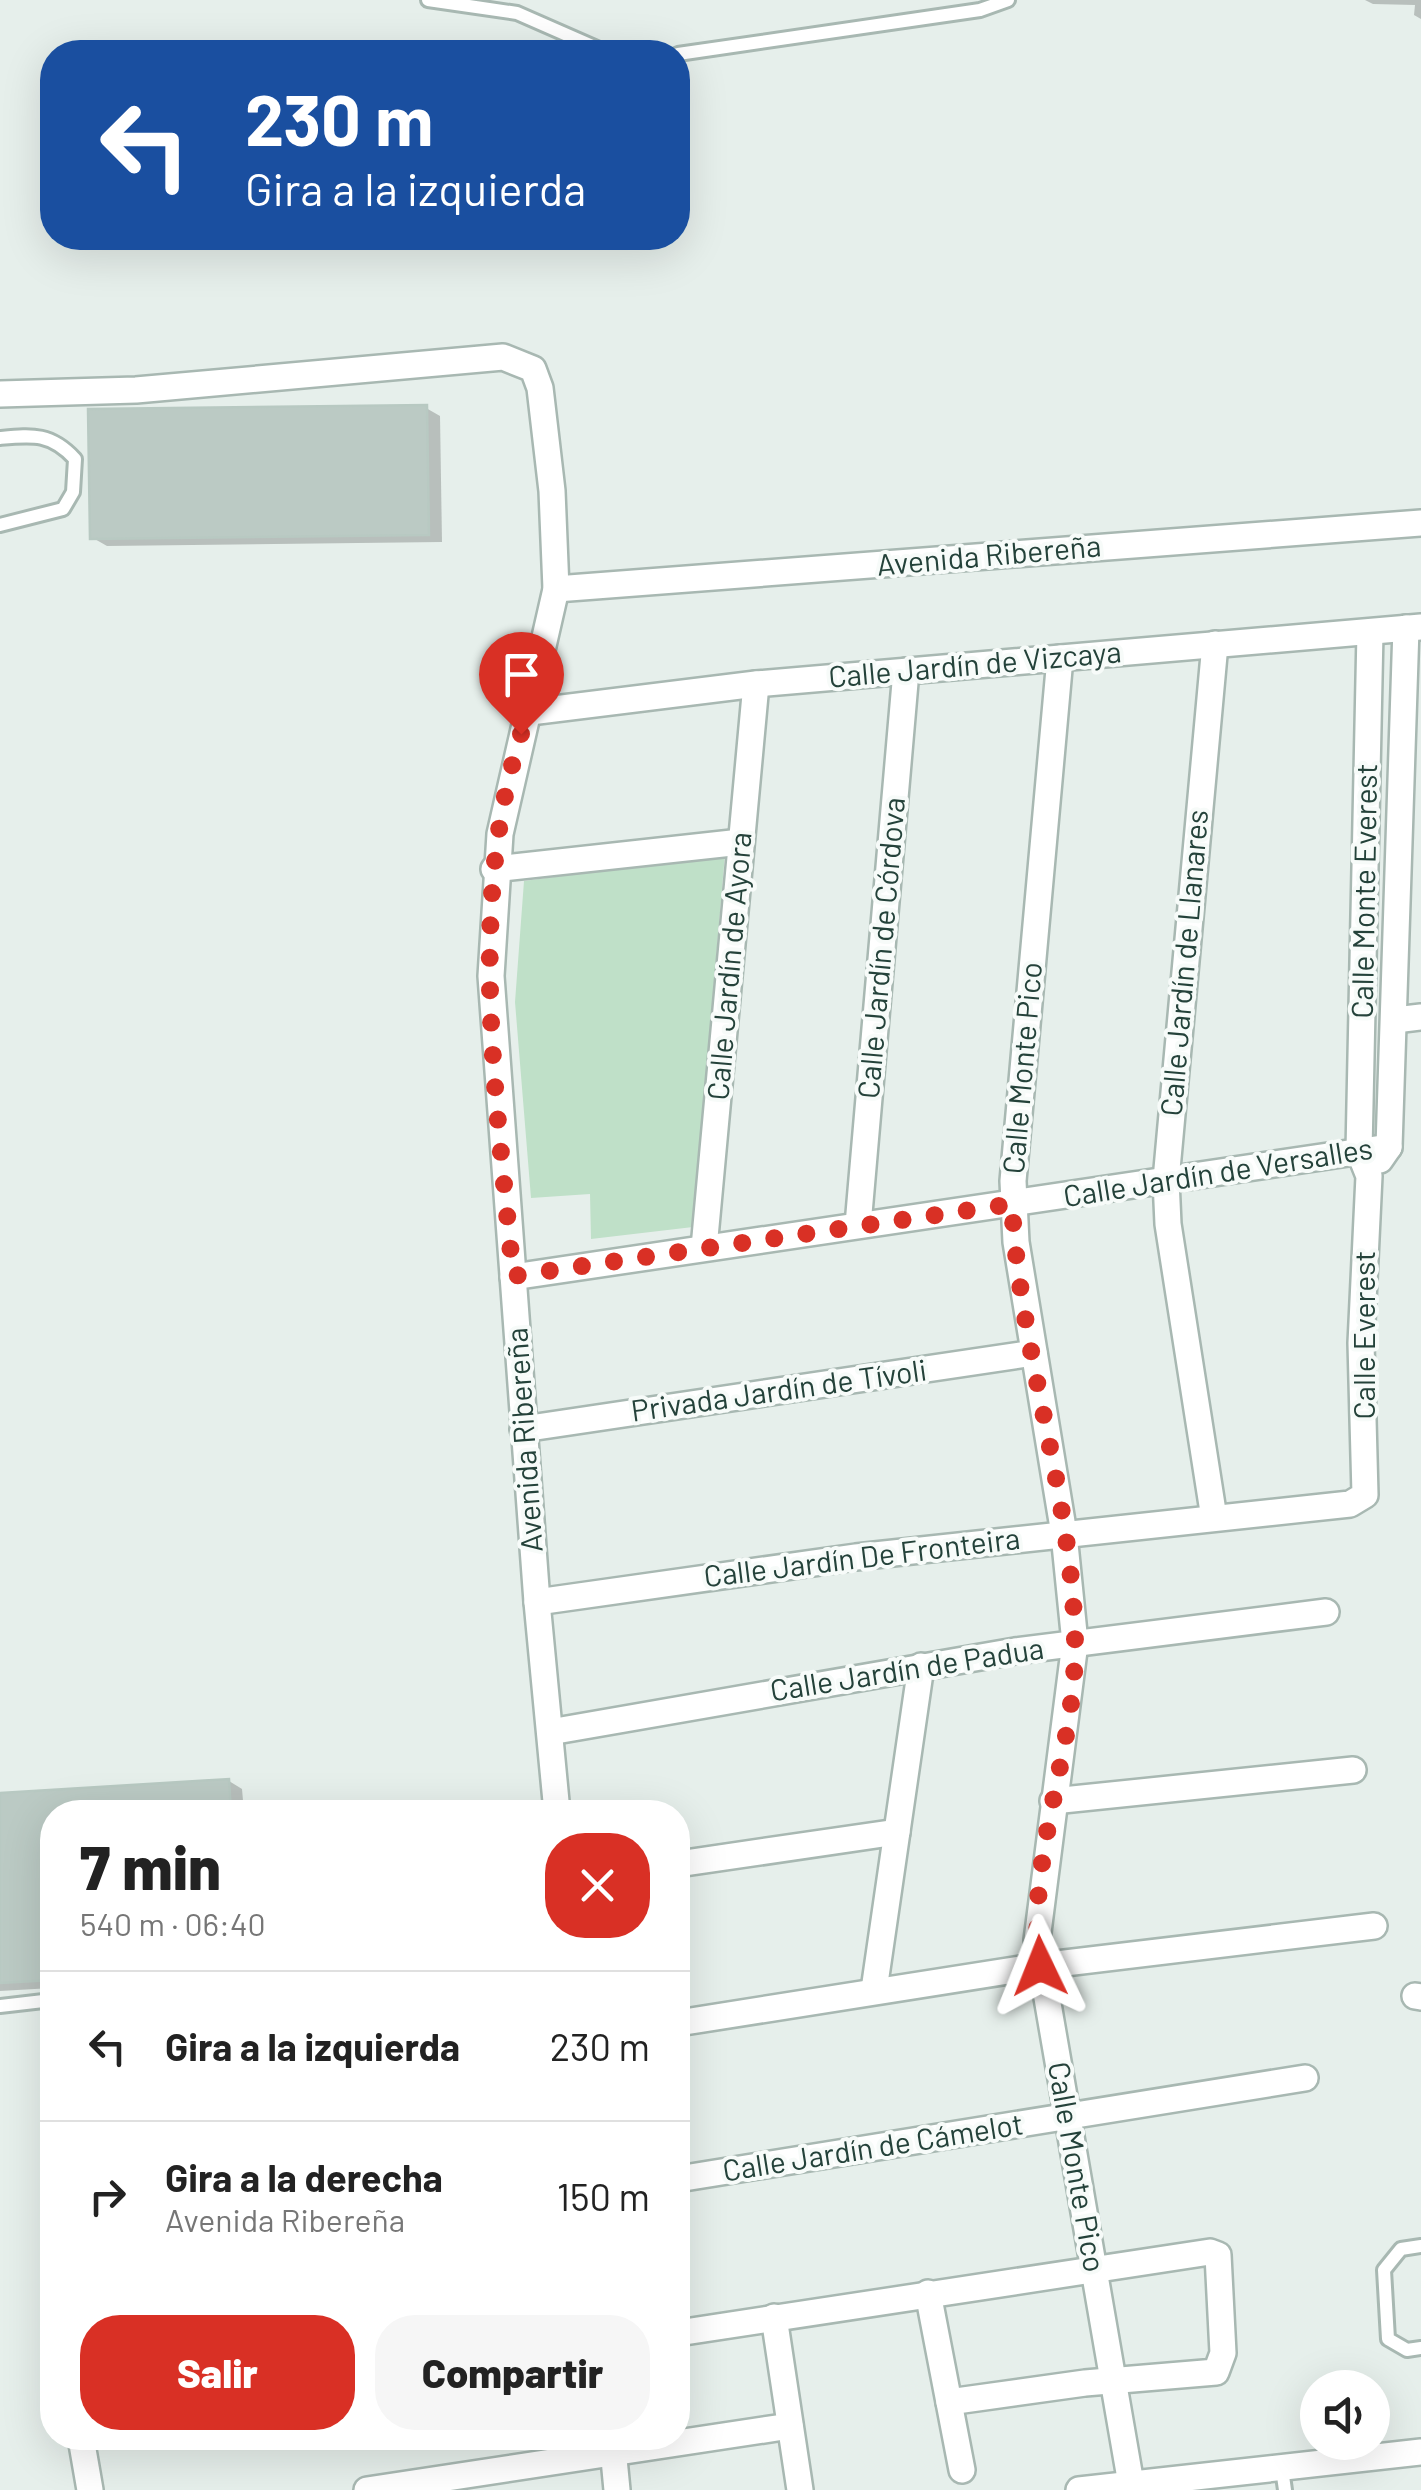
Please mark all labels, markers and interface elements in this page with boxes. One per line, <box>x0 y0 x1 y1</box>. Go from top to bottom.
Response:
text: 230 m <box>245 76 433 160</box>
icon: left <box>80 80 210 210</box>
text: Gira a la izquierda <box>245 161 586 215</box>
street label: Avenida Ribereña <box>875 526 1102 582</box>
pin <box>479 632 564 735</box>
street label: Calle Jardín de Vizcaya <box>827 632 1123 694</box>
icon: arrive <box>494 647 549 702</box>
street label: Calle Monte Everest <box>1343 763 1383 1019</box>
street label: Calle Jardín de Córdova <box>849 796 911 1100</box>
street label: Calle Jardín de Llanares <box>1152 808 1214 1118</box>
street label: Calle Jardín de Ayora <box>698 830 758 1101</box>
street label: Calle Monte Pico <box>994 960 1048 1175</box>
street label: Calle Jardín de Versalles <box>1061 1129 1375 1213</box>
street label: Calle Everest <box>1345 1251 1381 1419</box>
street label: Avenida Ribereña <box>497 1327 549 1554</box>
street label: Privada Jardín de Tívoli <box>629 1350 929 1428</box>
street label: Calle Jardín De Fronteira <box>702 1519 1022 1593</box>
street label: Calle Jardín de Padua <box>767 1629 1046 1707</box>
text: 7 min <box>80 1830 221 1902</box>
button: close <box>545 1833 650 1938</box>
text: 540 m · 06:40 <box>80 1904 266 1942</box>
position arrow <box>988 1914 1092 2018</box>
icon: left <box>80 2019 135 2074</box>
text: Gira a la izquierda <box>165 2023 460 2069</box>
text: 230 m <box>550 2023 650 2069</box>
street label: Calle Monte Pico <box>1042 2059 1114 2275</box>
street label: Calle Jardín de Cámelot <box>720 2104 1025 2188</box>
text: Gira a la derecha <box>165 2154 443 2200</box>
icon: right <box>80 2169 135 2224</box>
text: 150 m <box>557 2173 650 2219</box>
text: Avenida Ribereña <box>165 2200 405 2238</box>
button: Salir <box>80 2315 355 2430</box>
button: Compartir <box>375 2315 650 2430</box>
map controls <box>1300 2370 1390 2460</box>
button: sound <box>1300 2370 1390 2460</box>

